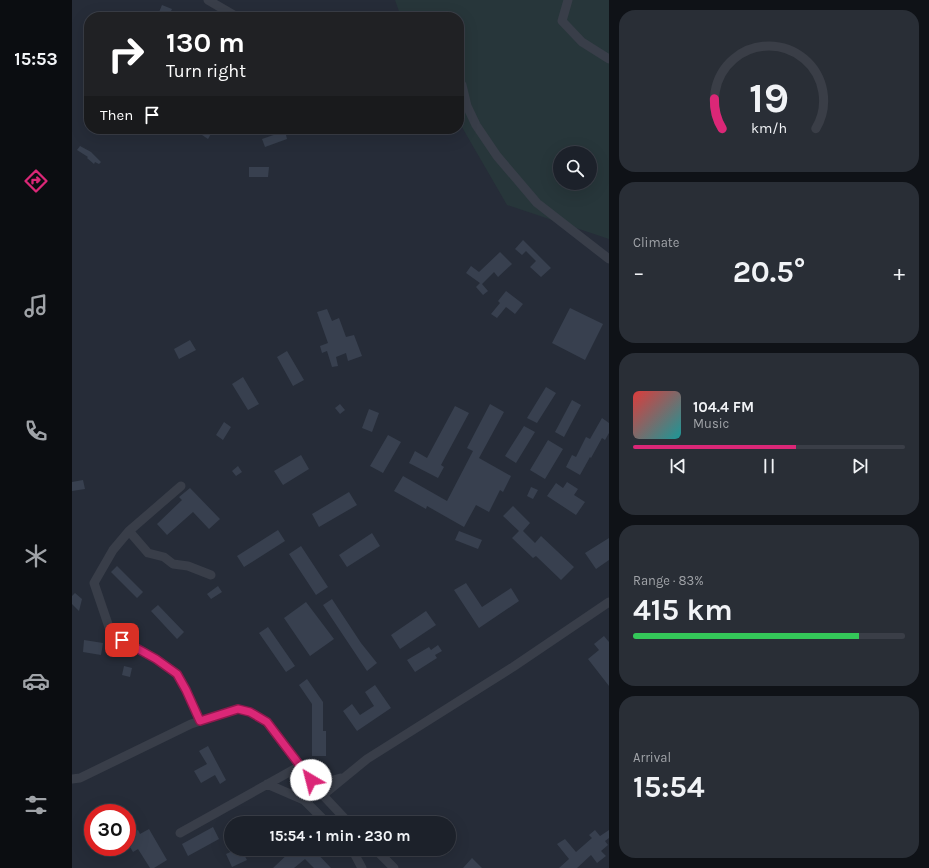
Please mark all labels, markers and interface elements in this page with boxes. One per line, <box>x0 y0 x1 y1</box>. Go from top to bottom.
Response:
text: 130 m <box>166 26 245 59</box>
icon: right <box>100 28 152 80</box>
text: 15:53 <box>14 48 58 70</box>
text: Turn right <box>166 60 246 82</box>
text: 19 <box>749 74 789 122</box>
icon: arrive <box>141 104 163 126</box>
text: Then <box>100 106 133 124</box>
text: km/h <box>751 119 787 136</box>
map controls <box>553 146 597 190</box>
button: search <box>553 146 597 190</box>
icon: directions <box>22 167 50 195</box>
text: Climate <box>633 235 679 250</box>
text: 20.5° <box>733 254 805 290</box>
text: − <box>633 260 645 286</box>
text: + <box>893 260 905 286</box>
icon: music <box>22 292 50 320</box>
text: 104.4 FM <box>693 398 754 416</box>
text: Music <box>693 416 729 431</box>
icon: phone <box>22 417 50 445</box>
icon: previous <box>667 455 689 477</box>
icon: pause <box>758 455 780 477</box>
icon: next <box>849 455 871 477</box>
icon: climate <box>22 542 50 570</box>
text: Range · 83% <box>633 573 704 588</box>
text: 415 km <box>633 592 733 628</box>
pin <box>105 623 139 657</box>
icon: arrive <box>111 629 133 651</box>
icon: car <box>22 667 50 695</box>
text: Arrival <box>633 750 671 765</box>
position arrow <box>290 759 332 801</box>
text: 15:54 <box>633 769 705 805</box>
icon: filters <box>22 791 50 819</box>
speed limit sign: 30 <box>84 804 136 856</box>
text: 15:54 · 1 min · 230 m <box>270 827 410 845</box>

